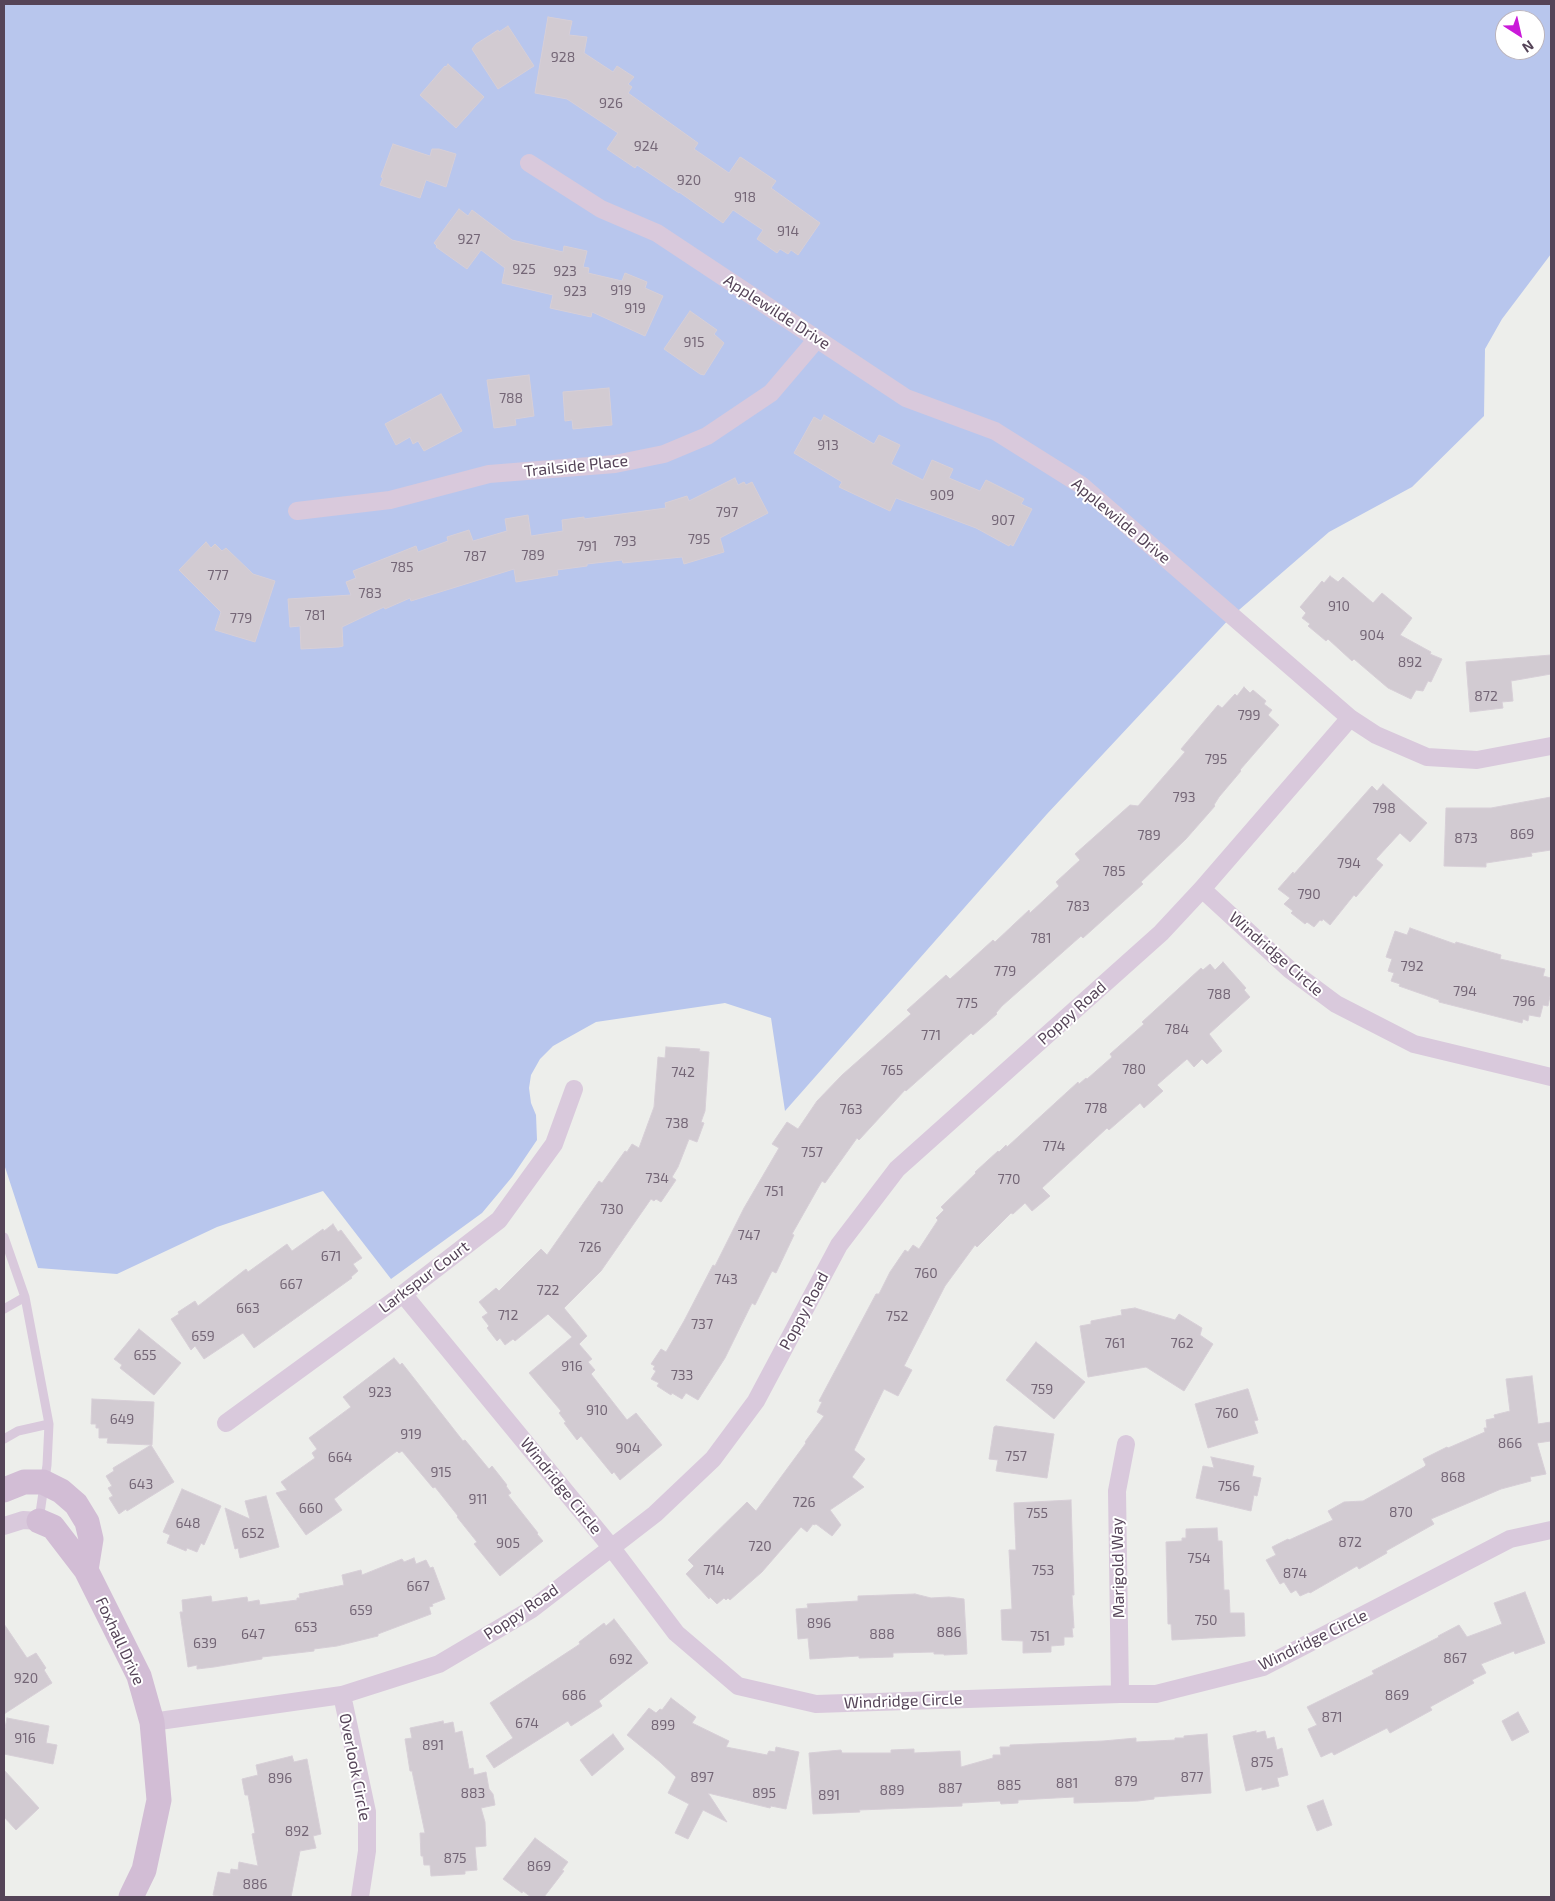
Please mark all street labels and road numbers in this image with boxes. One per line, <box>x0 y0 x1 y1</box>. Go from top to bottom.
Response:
street label: Applewilde Drive <box>720 270 834 354</box>
street label: Trailside Place <box>523 451 629 481</box>
street label: Applewilde Drive <box>1068 474 1174 568</box>
street label: Windridge Circle <box>1225 908 1327 1000</box>
street label: Poppy Road <box>1034 977 1110 1049</box>
street label: Larkspur Court <box>375 1237 473 1317</box>
street label: Poppy Road <box>775 1269 833 1353</box>
street label: Windridge Circle <box>516 1434 606 1538</box>
street label: Marigold Way <box>1108 1517 1128 1619</box>
street label: Poppy Road <box>480 1580 562 1644</box>
street label: Foxhall Drive <box>91 1594 149 1688</box>
street label: Windridge Circle <box>1255 1605 1371 1675</box>
street label: Windridge Circle <box>843 1689 963 1713</box>
street label: Overlook Circle <box>335 1712 375 1822</box>

